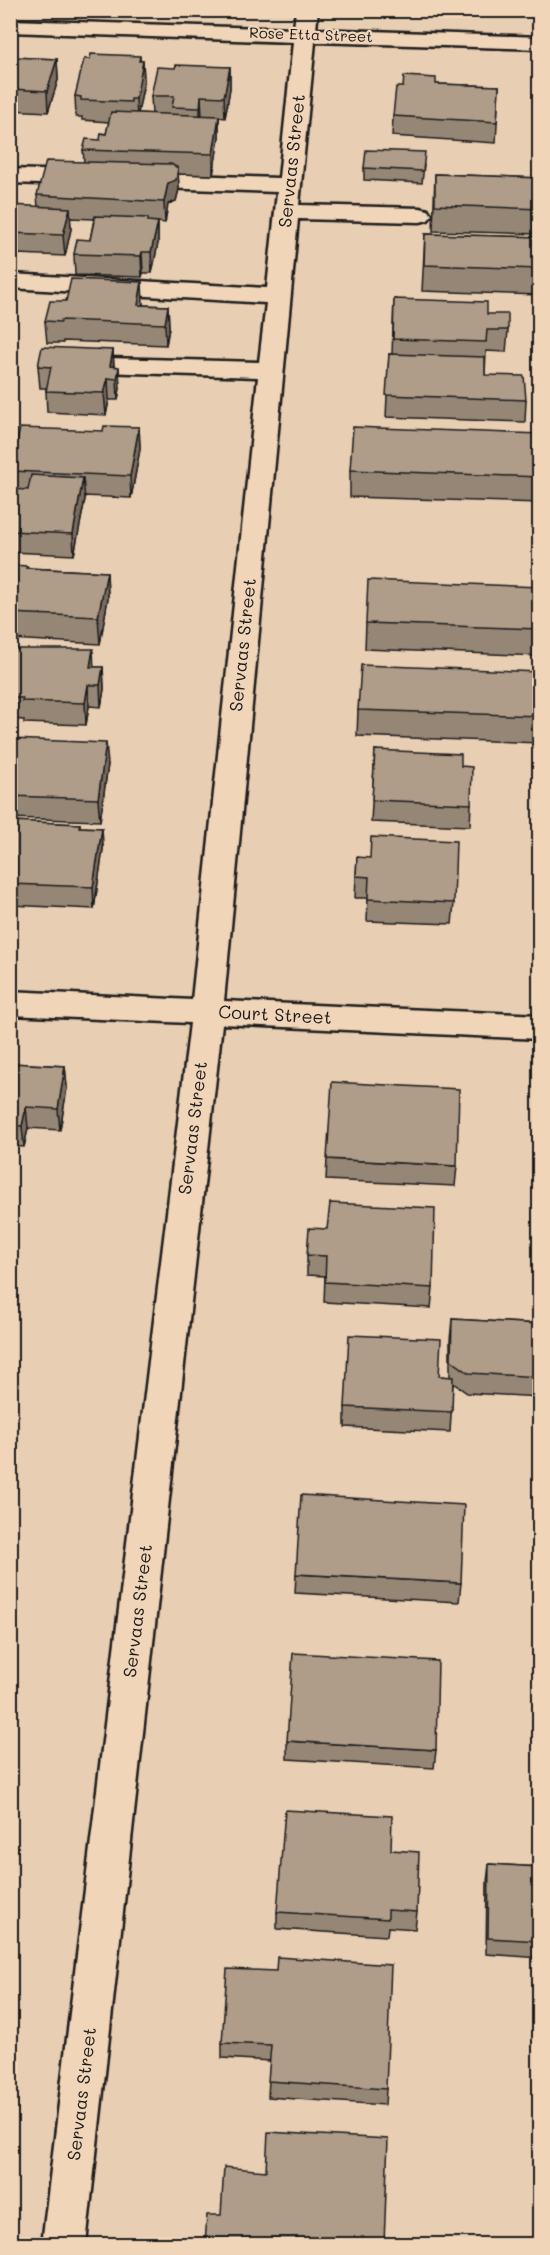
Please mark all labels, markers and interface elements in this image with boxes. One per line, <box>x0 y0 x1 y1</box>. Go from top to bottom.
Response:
street label: Rose Etta Street <box>249 22 373 46</box>
street label: Servaas Street <box>272 93 310 229</box>
street label: Servaas Street <box>223 577 261 713</box>
street label: Court Street <box>218 999 332 1029</box>
street label: Servaas Street <box>172 1060 212 1196</box>
street label: Servaas Street <box>117 1543 157 1679</box>
street label: Servaas Street <box>61 2026 101 2162</box>

